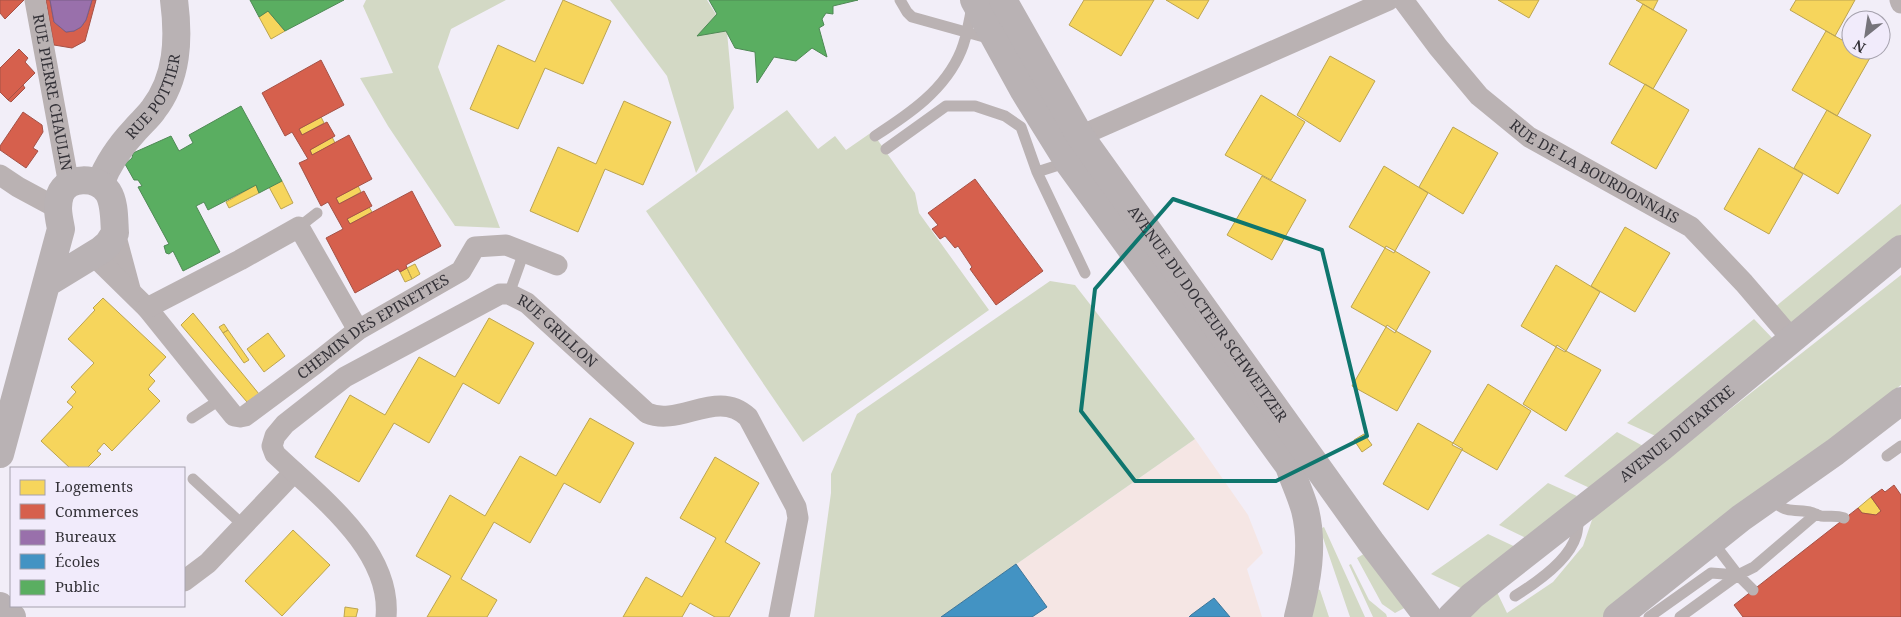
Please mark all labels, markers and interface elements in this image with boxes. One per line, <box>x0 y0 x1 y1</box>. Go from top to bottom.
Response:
north arrow <box>1841 10 1891 60</box>
street label: RUE PIERRE CHAULIN <box>29 12 77 173</box>
text: N <box>1850 36 1869 58</box>
street label: RUE POTTIER <box>121 52 184 143</box>
street label: RUE DE LA BOURDONNAIS <box>1506 114 1683 227</box>
street label: AVENUE DU DOCTEUR SCHWEITZER <box>1124 201 1293 425</box>
street label: CHEMIN DES EPINETTES <box>292 269 452 383</box>
street label: RUE GRILLON <box>514 289 602 372</box>
street label: AVENUE DUTARTRE <box>1615 380 1738 486</box>
legend <box>10 467 185 607</box>
text: Logements <box>55 476 133 496</box>
text: Commerces <box>55 501 139 521</box>
text: Bureaux <box>55 526 116 546</box>
text: Écoles <box>55 551 100 571</box>
text: Public <box>55 576 100 596</box>

